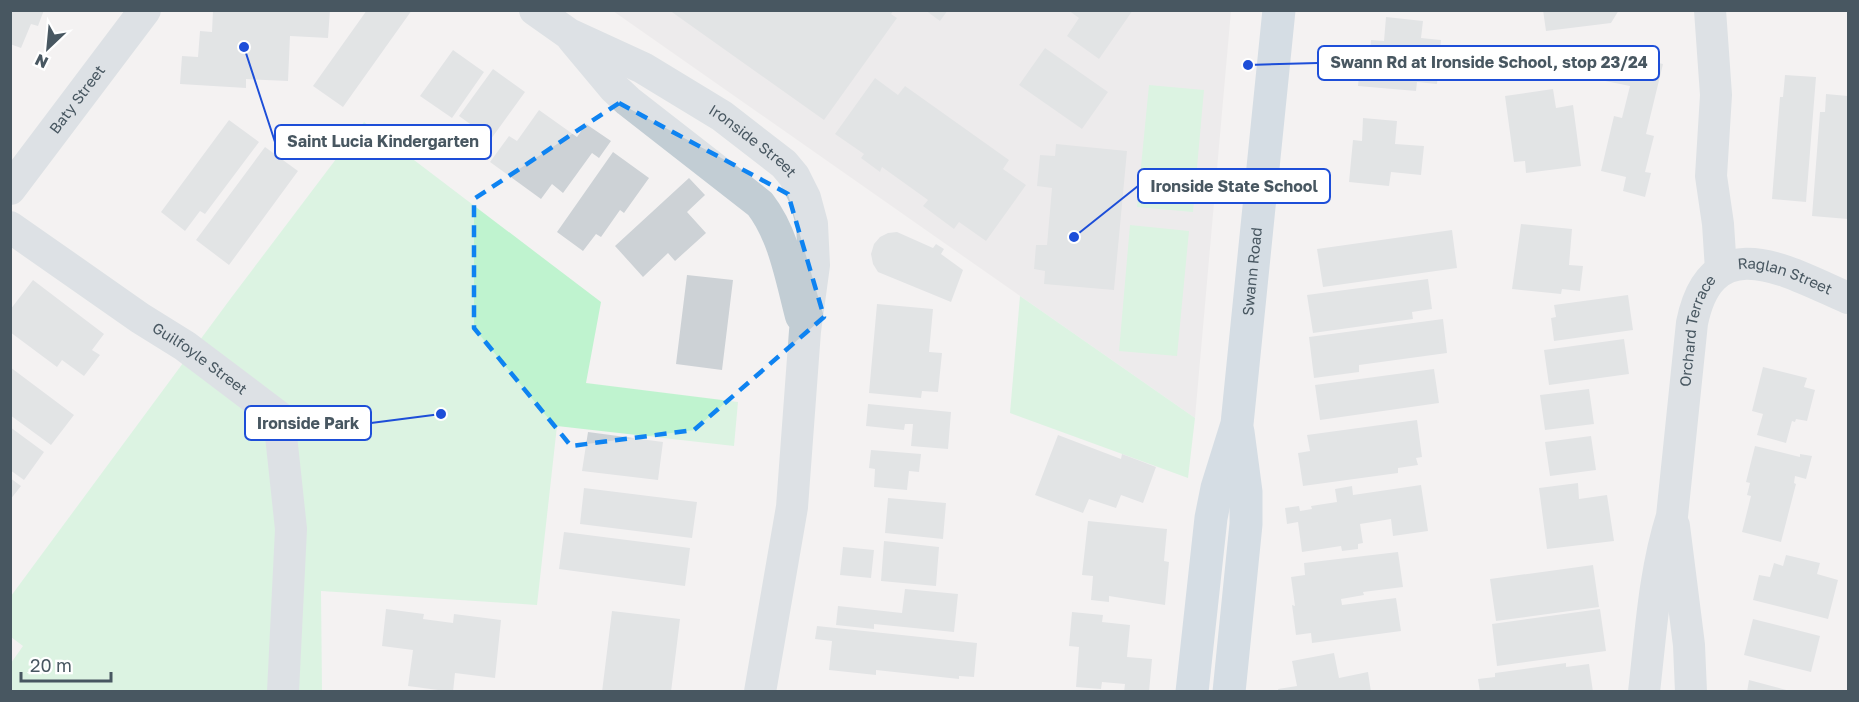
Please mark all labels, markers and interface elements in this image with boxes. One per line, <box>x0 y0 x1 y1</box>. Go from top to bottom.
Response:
north arrow <box>18 18 78 78</box>
callout: Swann Rd at Ironside School, stop 23/24 <box>1318 46 1659 80</box>
text: N <box>32 50 51 73</box>
text: Swann Rd at Ironside School, stop 23/24 <box>1330 52 1648 72</box>
street label: Baty Street <box>45 61 108 137</box>
street label: Ironside Street <box>706 100 801 180</box>
callout: Saint Lucia Kindergarten <box>275 125 491 159</box>
text: Saint Lucia Kindergarten <box>287 131 479 151</box>
callout: Ironside State School <box>1138 169 1330 203</box>
text: Ironside State School <box>1150 176 1318 196</box>
street label: Swann Road <box>1238 226 1265 316</box>
street label: Raglan Street <box>1737 253 1836 298</box>
street label: Orchard Terrace <box>1675 270 1719 388</box>
street label: Guilfoyle Street <box>150 318 251 398</box>
callout: Ironside Park <box>245 406 371 440</box>
text: Ironside Park <box>257 413 360 433</box>
scale bar <box>21 645 111 683</box>
text: 20 m <box>30 654 72 676</box>

